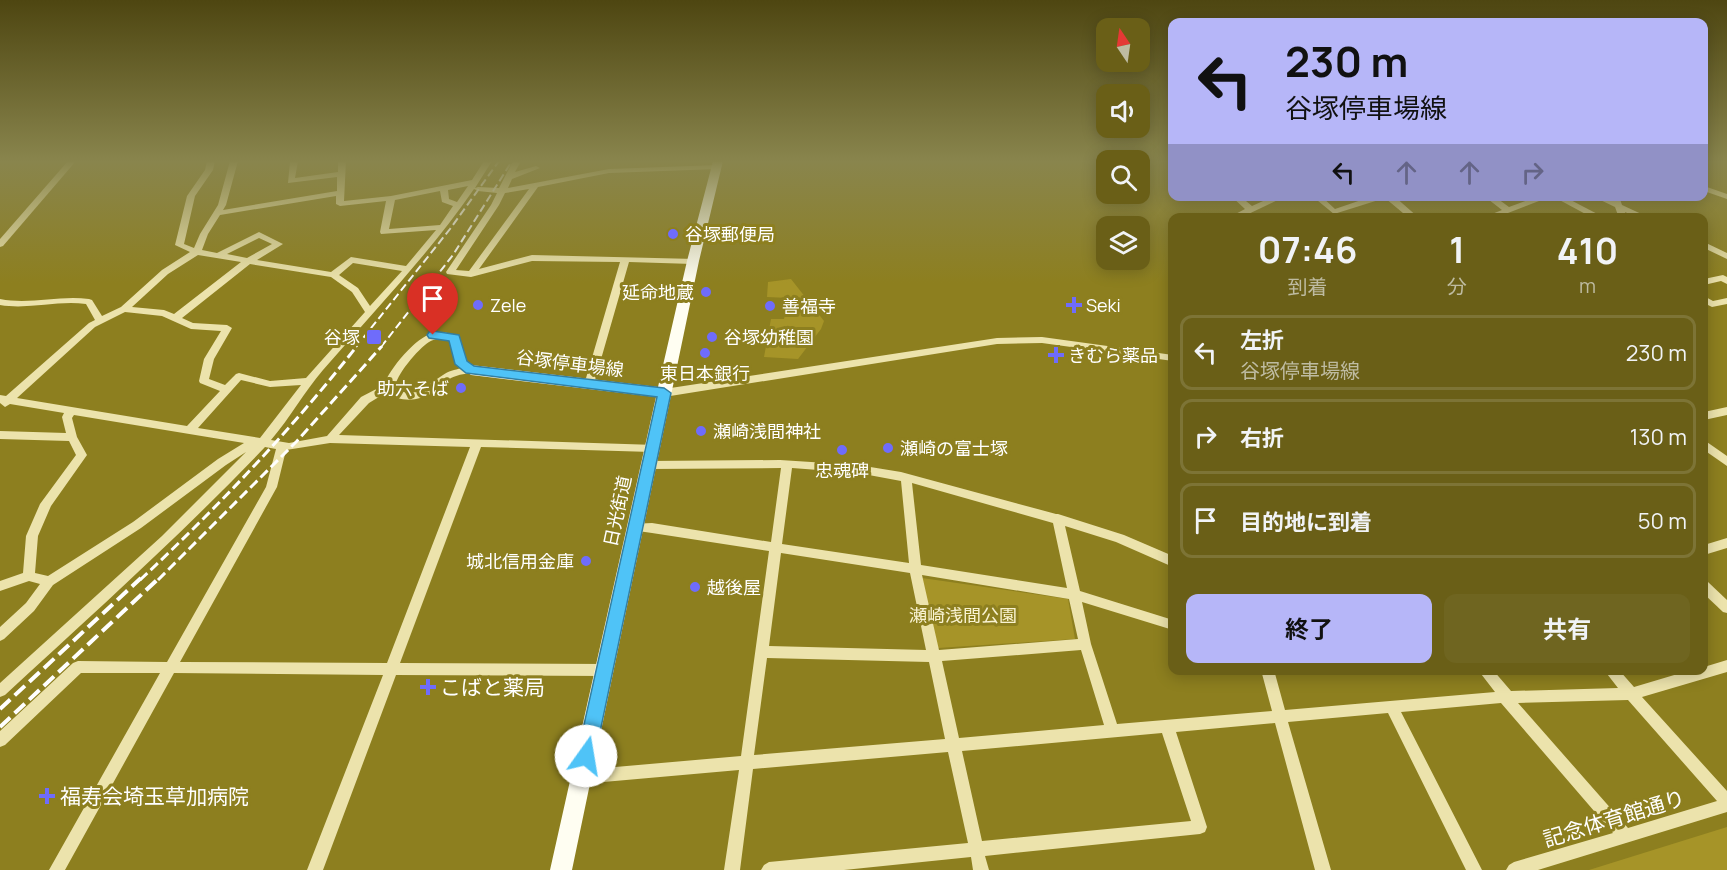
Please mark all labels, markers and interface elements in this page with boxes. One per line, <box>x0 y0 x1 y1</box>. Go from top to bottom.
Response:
north arrow <box>1096 18 1150 72</box>
map controls <box>1096 18 1150 270</box>
text: 230 m <box>1285 32 1408 90</box>
icon: left <box>1186 42 1264 120</box>
button: sound <box>1096 84 1150 138</box>
text: 谷塚停車場線 <box>1285 89 1447 126</box>
button: search <box>1096 150 1150 204</box>
icon: left <box>1327 156 1360 189</box>
icon: ahead <box>1390 156 1423 189</box>
icon: ahead <box>1453 156 1486 189</box>
icon: right <box>1516 156 1549 189</box>
button: layers <box>1096 216 1150 270</box>
place label: 谷塚郵便局 <box>685 222 775 246</box>
text: 07:46 <box>1258 225 1357 274</box>
text: 1 <box>1449 225 1465 274</box>
text: 410 <box>1557 226 1618 275</box>
marker: 谷塚郵便局 <box>666 227 680 241</box>
text: m <box>1579 272 1596 299</box>
pin <box>407 273 458 335</box>
text: 到着 <box>1288 273 1328 300</box>
text: 分 <box>1447 273 1467 300</box>
place label: 延命地蔵 <box>622 280 694 304</box>
icon: arrive <box>416 282 449 315</box>
marker: 延命地蔵 <box>699 285 713 299</box>
place label: Zele <box>490 293 526 317</box>
place label: Seki <box>1086 293 1121 317</box>
place label: 善福寺 <box>782 294 836 318</box>
marker: Zele <box>471 298 485 312</box>
marker: Seki <box>1067 298 1081 312</box>
marker: 善福寺 <box>763 299 777 313</box>
place label: 谷塚 <box>324 325 360 349</box>
place label: 谷塚幼稚園 <box>724 325 814 349</box>
text: 左折 <box>1240 325 1284 355</box>
marker: 谷塚 <box>365 328 383 346</box>
marker: 谷塚幼稚園 <box>705 330 719 344</box>
icon: left <box>1189 336 1222 369</box>
text: 230 m <box>1626 338 1687 368</box>
place label: きむら薬品 <box>1068 343 1158 367</box>
street label: 谷塚停車場線 <box>515 345 625 381</box>
marker: 東日本銀行 <box>698 346 712 360</box>
marker: きむら薬品 <box>1049 348 1063 362</box>
text: 谷塚停車場線 <box>1240 357 1360 384</box>
place label: 東日本銀行 <box>660 361 750 385</box>
place label: 助六そば <box>377 376 449 400</box>
marker: 助六そば <box>454 381 468 395</box>
place label: 瀬崎浅間神社 <box>713 419 821 443</box>
icon: right <box>1189 420 1222 453</box>
text: 130 m <box>1630 422 1687 452</box>
text: 右折 <box>1240 423 1284 453</box>
marker: 瀬崎浅間神社 <box>694 424 708 438</box>
place label: 瀬崎の富士塚 <box>900 436 1008 460</box>
marker: 瀬崎の富士塚 <box>881 441 895 455</box>
marker: 忠魂碑 <box>835 443 849 457</box>
place label: 忠魂碑 <box>815 458 869 482</box>
street label: 日光街道 <box>598 473 636 549</box>
icon: arrive <box>1189 504 1222 537</box>
text: 50 m <box>1638 506 1687 536</box>
text: 目的地に到着 <box>1240 507 1372 537</box>
place label: 城北信用金庫 <box>466 549 574 573</box>
marker: 城北信用金庫 <box>579 554 593 568</box>
place label: 越後屋 <box>707 575 761 599</box>
marker: 越後屋 <box>688 580 702 594</box>
button: 終了 <box>1186 594 1432 663</box>
button: 共有 <box>1444 594 1690 663</box>
park label: 瀬崎浅間公園 <box>909 603 1017 627</box>
place label: こばと薬局 <box>440 673 545 701</box>
marker: こばと薬局 <box>421 680 435 694</box>
position arrow <box>554 724 618 788</box>
place label: 福寿会埼玉草加病院 <box>60 782 249 810</box>
street label: 記念体育館通り <box>1540 783 1688 853</box>
marker: 福寿会埼玉草加病院 <box>38 787 56 805</box>

